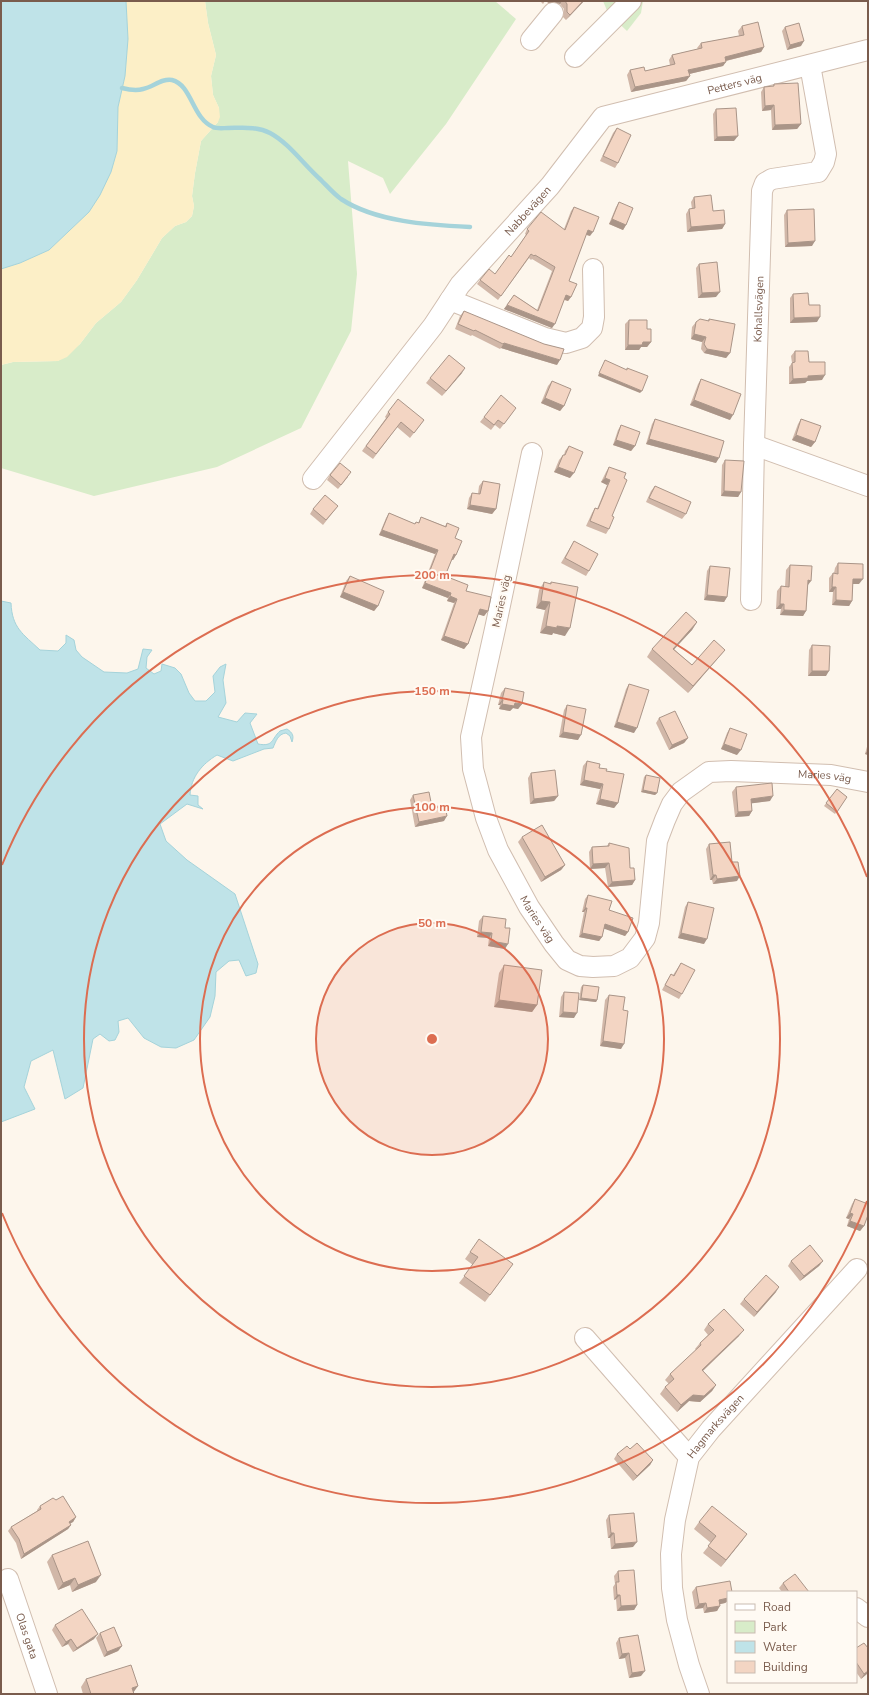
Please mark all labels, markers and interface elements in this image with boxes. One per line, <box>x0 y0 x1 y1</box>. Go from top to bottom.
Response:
street label: Petters väg <box>706 70 764 98</box>
street label: Nabbevägen <box>501 183 555 239</box>
street label: Kohallsvägen <box>750 276 767 343</box>
text: 200 m <box>414 567 450 583</box>
street label: Maries väg <box>489 573 514 629</box>
text: 150 m <box>414 683 450 699</box>
street label: Maries väg <box>798 767 853 787</box>
text: 100 m <box>414 799 450 815</box>
street label: Maries väg <box>516 893 558 946</box>
text: 50 m <box>418 915 446 931</box>
centre of rings <box>425 1032 439 1046</box>
street label: Hagmarksvägen <box>684 1391 747 1462</box>
legend <box>727 1591 857 1683</box>
text: Road <box>763 1599 791 1615</box>
street label: Olas gata <box>12 1611 42 1661</box>
text: Park <box>763 1619 788 1635</box>
text: Water <box>763 1639 797 1655</box>
text: Building <box>763 1659 808 1675</box>

